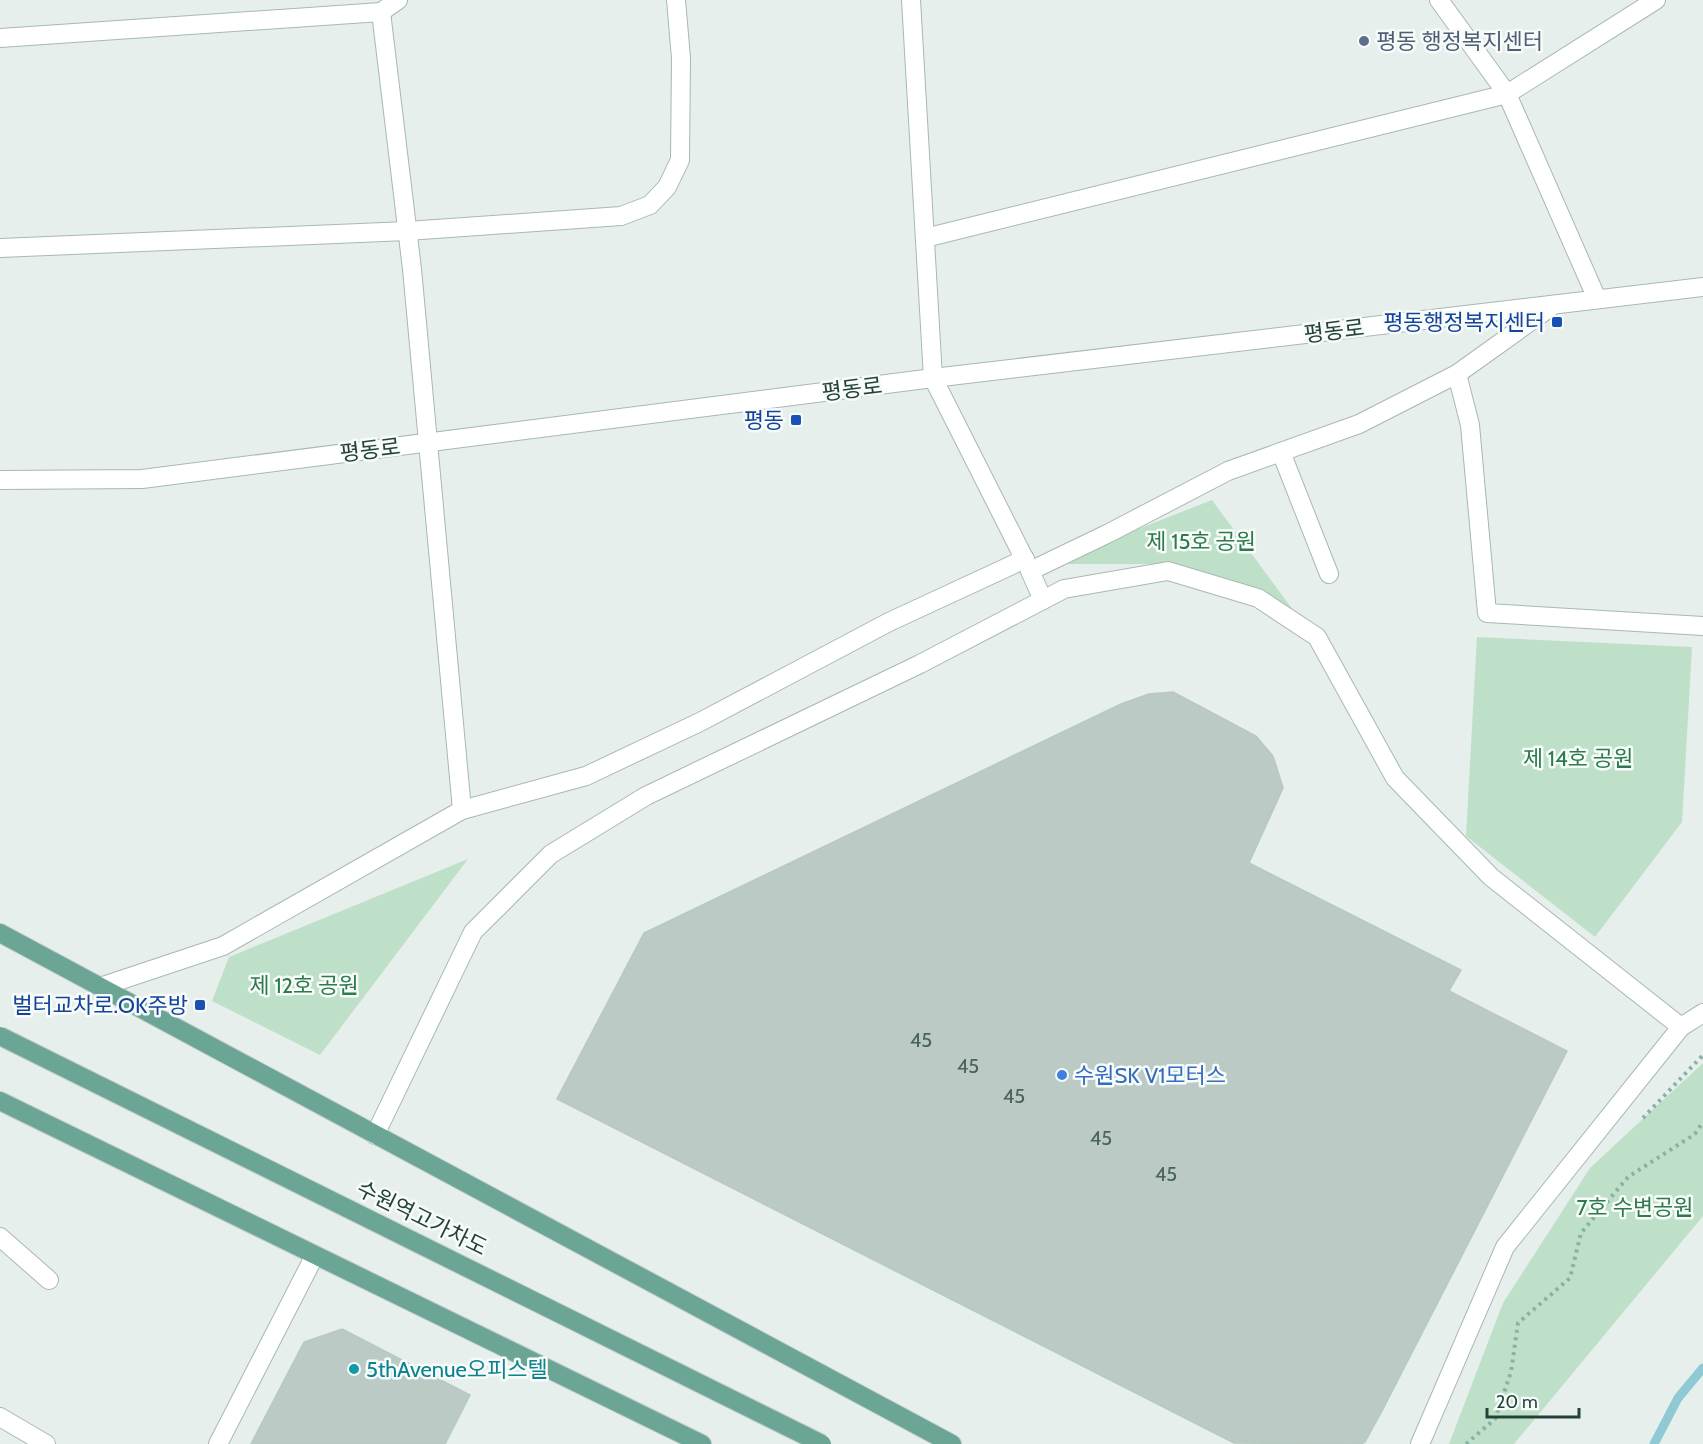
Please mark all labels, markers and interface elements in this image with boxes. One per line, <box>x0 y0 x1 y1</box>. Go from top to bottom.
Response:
place label: 평동 행정복지센터 <box>1376 28 1543 55</box>
marker: 평동 행정복지센터 <box>1357 34 1371 48</box>
place label: 평동행정복지센터 <box>1383 309 1545 336</box>
street label: 평동로 <box>1302 314 1366 348</box>
marker: 평동행정복지센터 <box>1550 315 1564 329</box>
street label: 평동로 <box>820 372 884 406</box>
place label: 평동 <box>744 407 784 434</box>
marker: 평동 <box>789 413 803 427</box>
street label: 평동로 <box>338 433 402 467</box>
park label: 제 15호 공원 <box>1146 528 1256 555</box>
park label: 제 14호 공원 <box>1523 745 1633 772</box>
park label: 제 12호 공원 <box>249 972 359 999</box>
place label: 벌터교차로.OK주방 <box>12 992 188 1019</box>
marker: 벌터교차로.OK주방 <box>193 998 207 1012</box>
house number: 45 <box>910 1028 932 1052</box>
house number: 45 <box>957 1054 979 1078</box>
place label: 수원SK V1모터스 <box>1074 1062 1226 1089</box>
marker: 수원SK V1모터스 <box>1055 1068 1069 1082</box>
house number: 45 <box>1003 1084 1025 1108</box>
house number: 45 <box>1090 1126 1112 1150</box>
house number: 45 <box>1155 1162 1177 1186</box>
street label: 수원역고가차도 <box>352 1175 492 1261</box>
park label: 7호 수변공원 <box>1576 1194 1694 1221</box>
place label: 5thAvenue오피스텔 <box>366 1356 548 1383</box>
marker: 5thAvenue오피스텔 <box>347 1362 361 1376</box>
scale bar <box>1487 1381 1578 1419</box>
text: 20 m <box>1496 1391 1538 1413</box>

